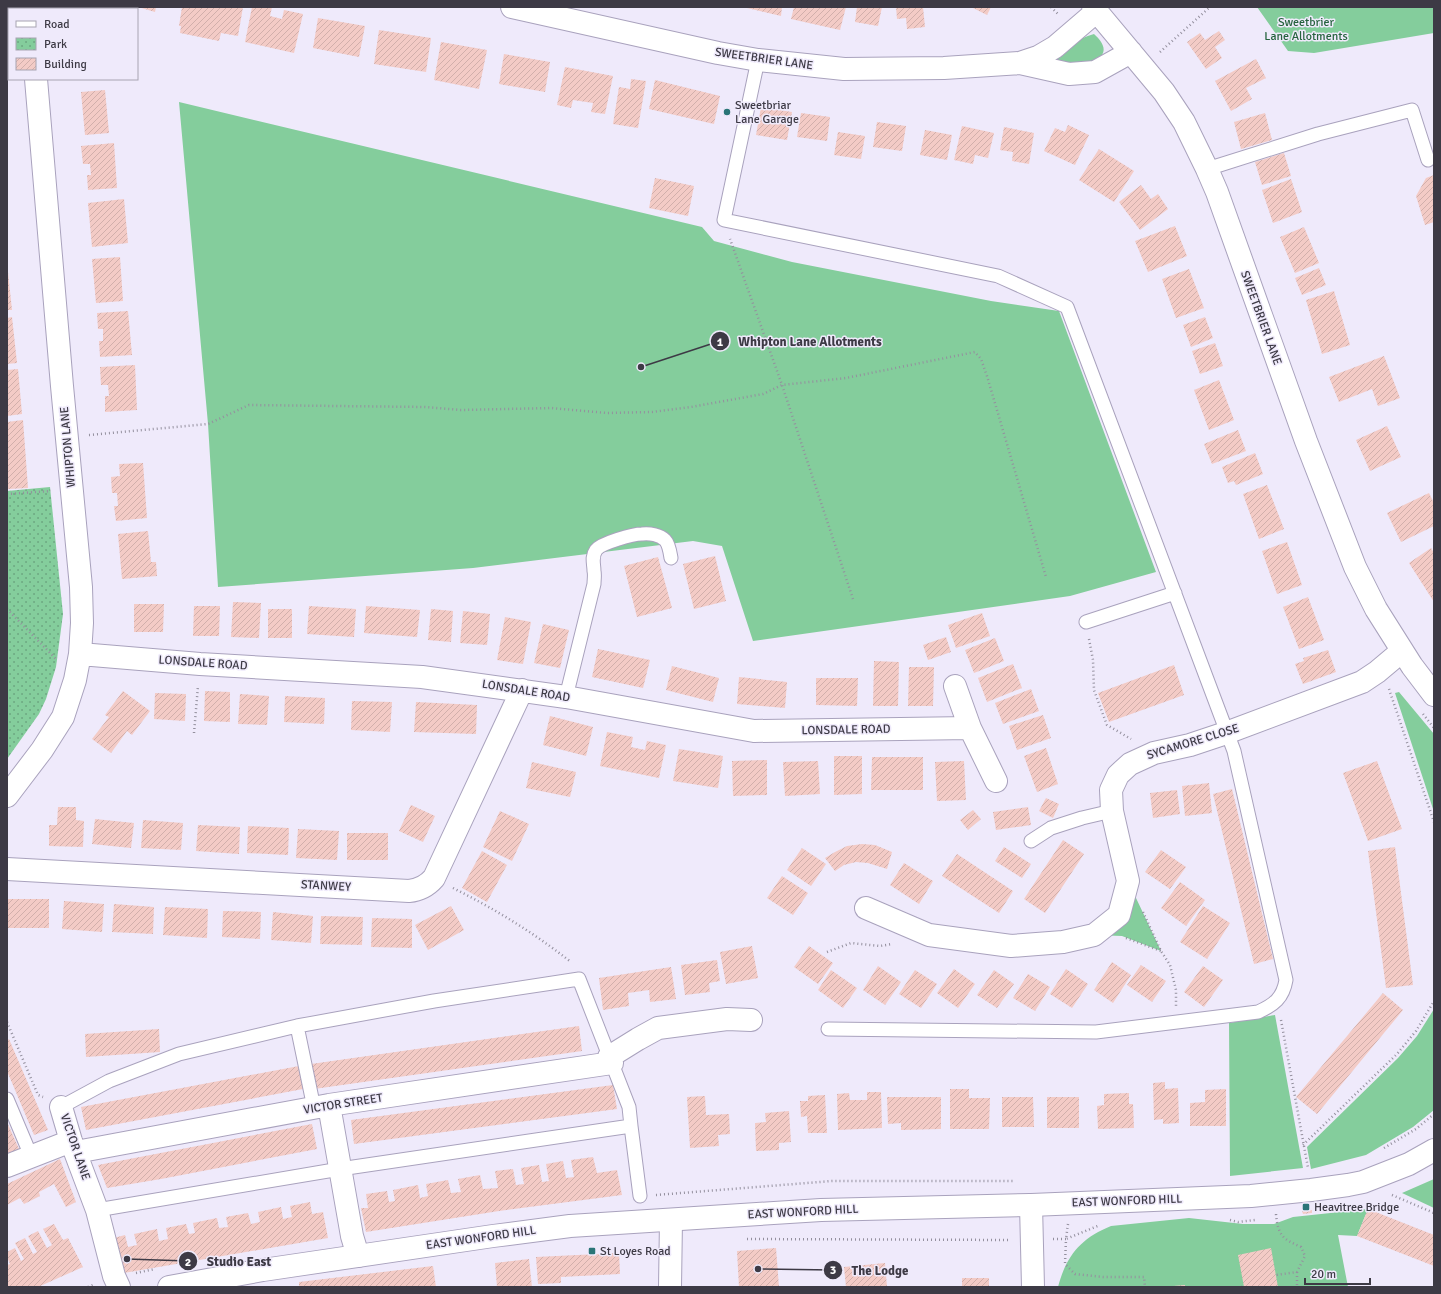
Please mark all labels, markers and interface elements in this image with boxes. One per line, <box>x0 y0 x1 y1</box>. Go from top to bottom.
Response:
legend <box>8 8 138 80</box>
park label: Sweetbrier Lane Allotments <box>1264 15 1348 44</box>
text: Road <box>44 17 70 32</box>
text: Park <box>44 37 67 52</box>
street label: SWEETBRIER LANE <box>714 45 814 73</box>
text: Building <box>44 57 87 72</box>
place label: Sweetbriar Lane Garage <box>735 98 799 127</box>
marker: Sweetbriar Lane Garage <box>722 107 732 117</box>
street label: SWEETBRIER LANE <box>1237 269 1285 367</box>
callout: Whipton Lane Allotments <box>710 329 890 354</box>
text: Whipton Lane Allotments <box>738 334 882 350</box>
text: 1 <box>717 335 724 350</box>
street label: WHIPTON LANE <box>57 406 79 488</box>
street label: LONSDALE ROAD <box>158 652 248 674</box>
street label: LONSDALE ROAD <box>481 677 571 705</box>
street label: SYCAMORE CLOSE <box>1145 721 1241 763</box>
street label: LONSDALE ROAD <box>801 722 891 738</box>
street label: STANWEY <box>301 877 351 895</box>
street label: VICTOR STREET <box>302 1090 384 1118</box>
street label: VICTOR LANE <box>57 1112 93 1182</box>
street label: EAST WONFORD HILL <box>1071 1192 1183 1210</box>
place label: Heavitree Bridge <box>1314 1200 1399 1215</box>
street label: EAST WONFORD HILL <box>747 1202 859 1222</box>
marker: Heavitree Bridge <box>1301 1202 1311 1212</box>
street label: EAST WONFORD HILL <box>425 1223 537 1253</box>
place label: St Loyes Road <box>600 1244 671 1259</box>
marker: St Loyes Road <box>587 1246 597 1256</box>
callout: Studio East <box>178 1249 279 1274</box>
text: Studio East <box>207 1254 271 1270</box>
text: 2 <box>185 1255 191 1270</box>
callout: The Lodge <box>823 1258 916 1283</box>
scale bar <box>1305 1260 1370 1286</box>
text: 3 <box>830 1263 836 1278</box>
text: The Lodge <box>852 1263 909 1279</box>
text: 20 m <box>1311 1267 1336 1282</box>

